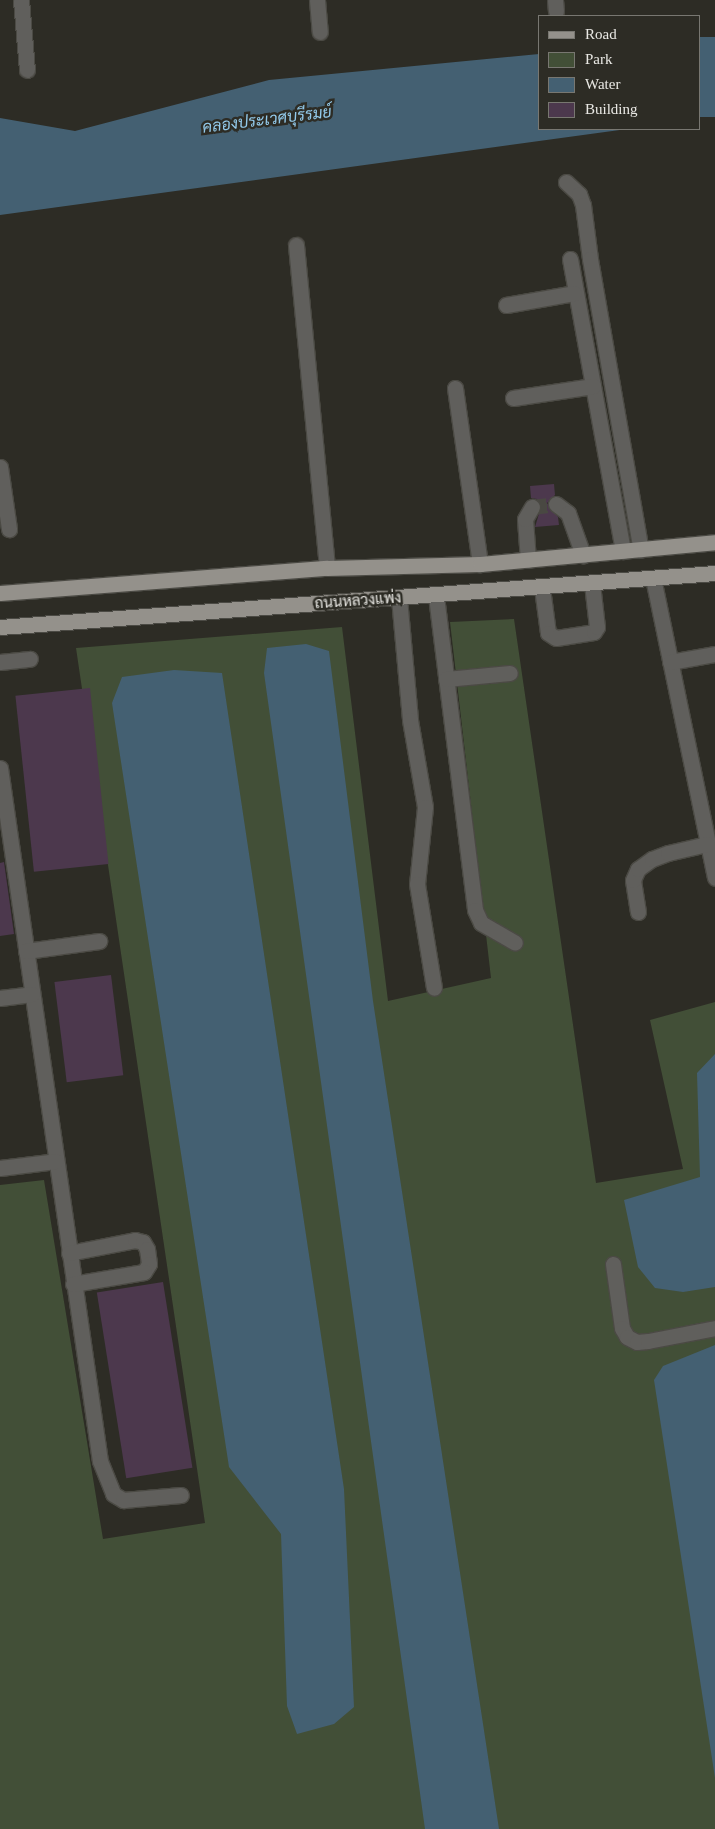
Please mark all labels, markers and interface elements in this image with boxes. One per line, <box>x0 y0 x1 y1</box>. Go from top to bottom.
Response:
legend <box>538 15 700 130</box>
text: Road <box>585 26 617 42</box>
text: Park <box>585 51 613 67</box>
text: Water <box>585 76 620 92</box>
text: Building <box>585 101 638 117</box>
water label: คลองประเวศบุรีรมย์ <box>201 103 333 137</box>
street label: ถนนหลวงแพ่ง <box>314 589 402 613</box>

